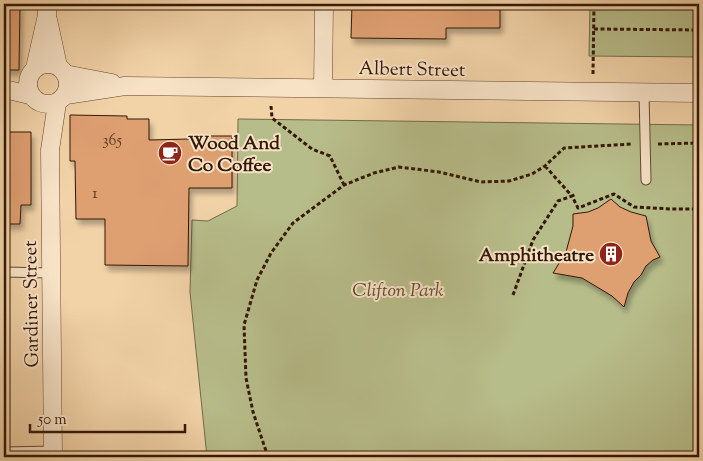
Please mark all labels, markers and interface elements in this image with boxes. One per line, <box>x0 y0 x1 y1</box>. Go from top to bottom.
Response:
street label: Albert Street <box>358 56 466 85</box>
house number: 365 <box>102 130 122 153</box>
place label: Wood And Co Coffee <box>188 131 280 180</box>
cafe icon: Wood And Co Coffee <box>157 140 183 166</box>
house number: 1 <box>92 183 98 206</box>
street label: Gardiner Street <box>18 240 47 368</box>
building icon: Amphitheatre <box>598 241 624 267</box>
place label: Amphitheatre <box>479 243 594 270</box>
park label: Clifton Park <box>352 278 444 305</box>
scale bar <box>30 401 185 433</box>
text: 50 m <box>37 410 67 431</box>

